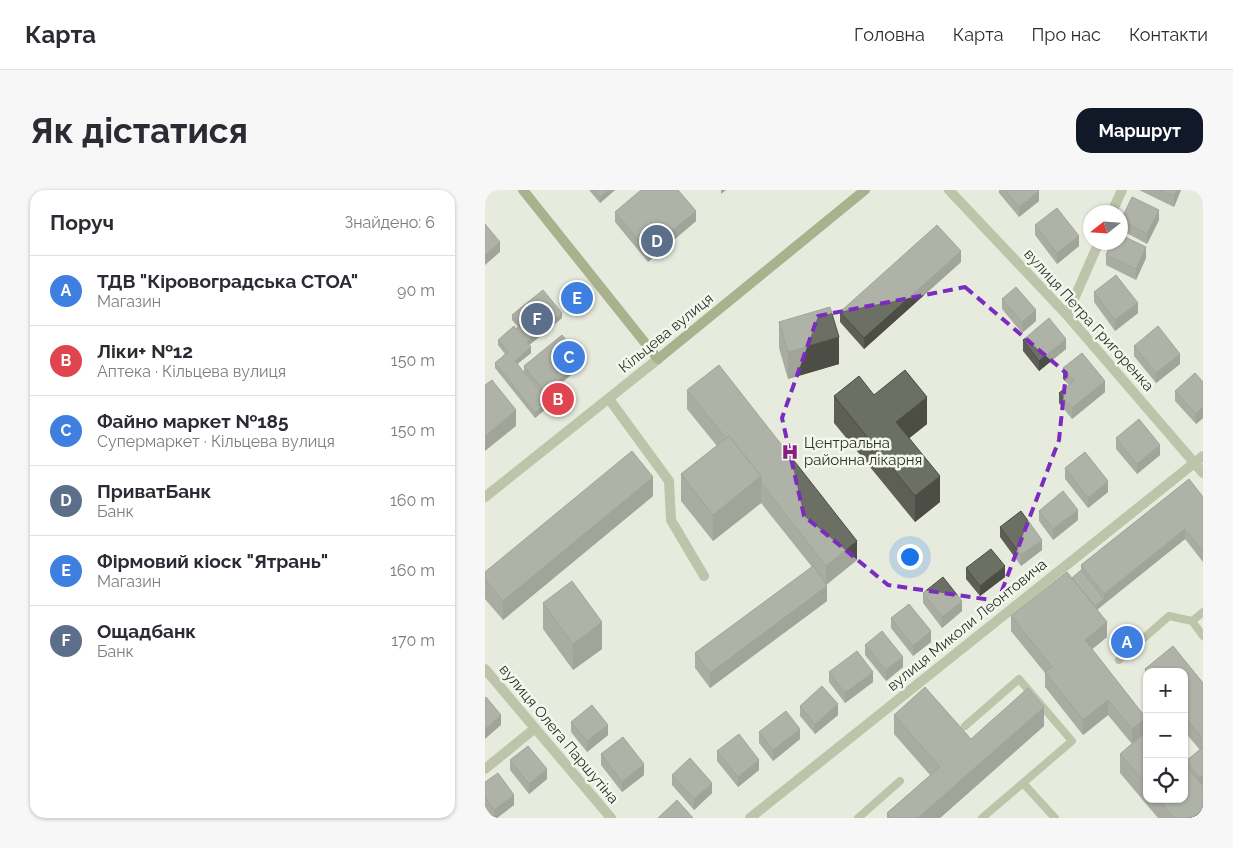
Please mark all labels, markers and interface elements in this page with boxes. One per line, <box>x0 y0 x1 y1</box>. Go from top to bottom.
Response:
text: Карта <box>25 20 96 49</box>
text: Головна <box>854 24 925 45</box>
text: Карта <box>953 24 1004 45</box>
text: Про нас <box>1032 24 1101 45</box>
text: Контакти <box>1129 24 1208 45</box>
button: Маршрут <box>1076 108 1203 153</box>
text: Як дістатися <box>30 110 248 151</box>
north arrow <box>1083 205 1128 250</box>
text: Поруч <box>50 210 114 235</box>
text: Знайдено: 6 <box>344 213 435 232</box>
pin: D <box>641 222 673 260</box>
street label: вулиця Петра Григоренка <box>1020 245 1158 395</box>
text: ТДВ "Кіровоградська СТОА" <box>97 270 358 292</box>
pin: E <box>561 279 593 317</box>
text: A <box>61 281 71 300</box>
text: 90 m <box>397 281 435 300</box>
street label: Кільцева вулиця <box>615 289 717 377</box>
text: Магазин <box>97 292 161 311</box>
pin: F <box>521 300 553 338</box>
pin: C <box>553 338 585 376</box>
text: Ліки+ №12 <box>97 340 193 362</box>
text: B <box>61 351 71 370</box>
text: 150 m <box>391 351 435 370</box>
text: Аптека · Кільцева вулиця <box>97 362 286 381</box>
pin: B <box>542 380 574 418</box>
text: Файно маркет №185 <box>97 410 289 432</box>
text: C <box>61 421 71 440</box>
text: 150 m <box>391 421 435 440</box>
text: Супермаркет · Кільцева вулиця <box>97 432 335 451</box>
place label: Центральна районна лікарня <box>804 434 922 469</box>
hospital icon: Центральна районна лікарня <box>780 442 800 462</box>
text: ПриватБанк <box>97 480 211 502</box>
text: D <box>60 491 72 510</box>
text: 160 m <box>390 491 435 510</box>
text: Банк <box>97 502 134 521</box>
your location <box>897 544 923 570</box>
text: Фірмовий кіоск "Ятрань" <box>97 550 328 572</box>
street label: вулиця Миколи Леонтовича <box>884 555 1050 695</box>
text: E <box>61 561 71 580</box>
text: 160 m <box>390 561 435 580</box>
text: Магазин <box>97 572 161 591</box>
text: Ощадбанк <box>97 620 196 642</box>
pin: A <box>1111 623 1143 661</box>
text: F <box>61 631 71 650</box>
text: 170 m <box>391 631 435 650</box>
text: Банк <box>97 642 134 661</box>
street label: вулиця Олега Паршутіна <box>495 661 623 807</box>
map controls <box>1143 668 1188 803</box>
button: + <box>1143 668 1188 713</box>
button: − <box>1143 713 1188 758</box>
button: locate <box>1143 758 1188 803</box>

